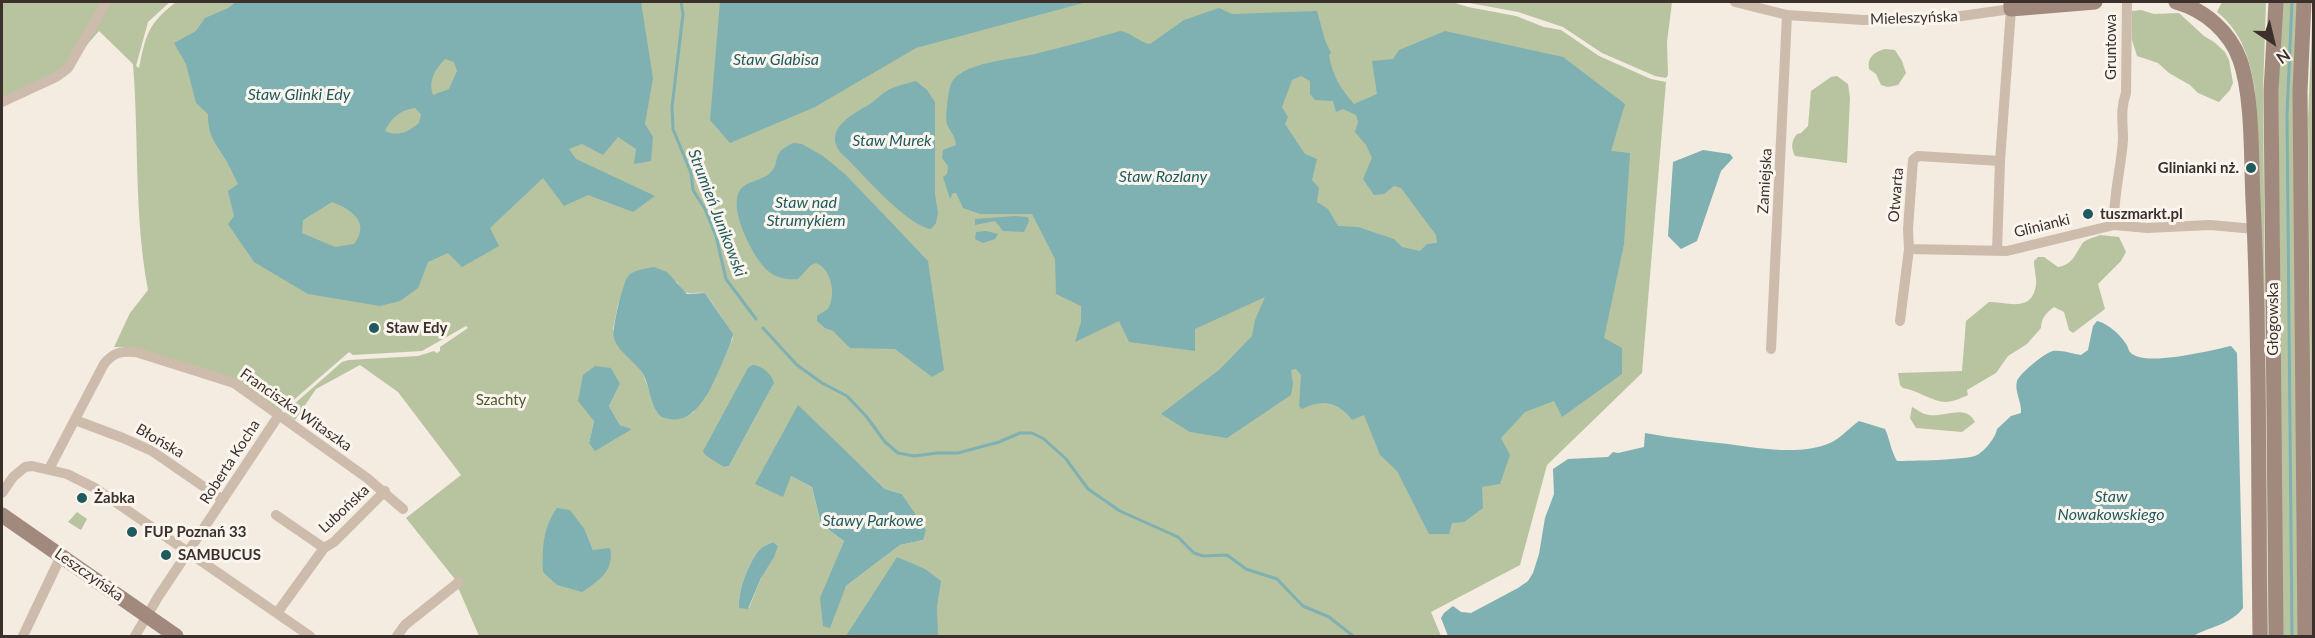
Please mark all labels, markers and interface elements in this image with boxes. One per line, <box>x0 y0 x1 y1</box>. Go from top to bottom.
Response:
street label: Mieleszyńska <box>1870 7 1958 29</box>
north arrow <box>2243 12 2303 72</box>
street label: Gruntowa <box>2102 14 2120 80</box>
text: N <box>2273 46 2294 68</box>
water label: Staw Glabisa <box>733 50 819 70</box>
water label: Staw Glinki Edy <box>248 85 350 105</box>
water label: Staw Murek <box>852 131 932 151</box>
water label: Strumień Junikowski <box>684 147 750 279</box>
street label: Zamiejska <box>1754 148 1776 214</box>
place label: Glinianki nż. <box>2158 159 2239 177</box>
marker: Glinianki nż. <box>2244 161 2258 175</box>
water label: Staw Rozlany <box>1119 167 1207 187</box>
street label: Otwarta <box>1885 167 1907 223</box>
water label: Staw nad Strumykiem <box>767 193 845 231</box>
place label: tuszmarkt.pl <box>2100 205 2183 223</box>
marker: tuszmarkt.pl <box>2081 207 2095 221</box>
street label: Glinianki <box>2012 210 2072 242</box>
street label: Głogowska <box>2264 282 2282 356</box>
place label: Staw Edy <box>386 319 447 337</box>
marker: Staw Edy <box>367 321 381 335</box>
street label: Franciszka Witaszka <box>237 365 355 455</box>
park label: Szachty <box>476 391 526 409</box>
street label: Roberta Kocha <box>196 417 264 507</box>
street label: Błońska <box>133 420 187 462</box>
street label: Lubońska <box>315 481 373 537</box>
water label: Staw Nowakowskiego <box>2058 487 2164 525</box>
place label: Żabka <box>94 489 135 507</box>
marker: Żabka <box>75 491 89 505</box>
water label: Stawy Parkowe <box>823 511 923 531</box>
place label: FUP Poznań 33 <box>144 523 246 541</box>
marker: FUP Poznań 33 <box>125 525 139 539</box>
street label: Leszczyńska <box>51 545 127 605</box>
place label: SAMBUCUS <box>178 546 261 564</box>
marker: SAMBUCUS <box>159 548 173 562</box>

